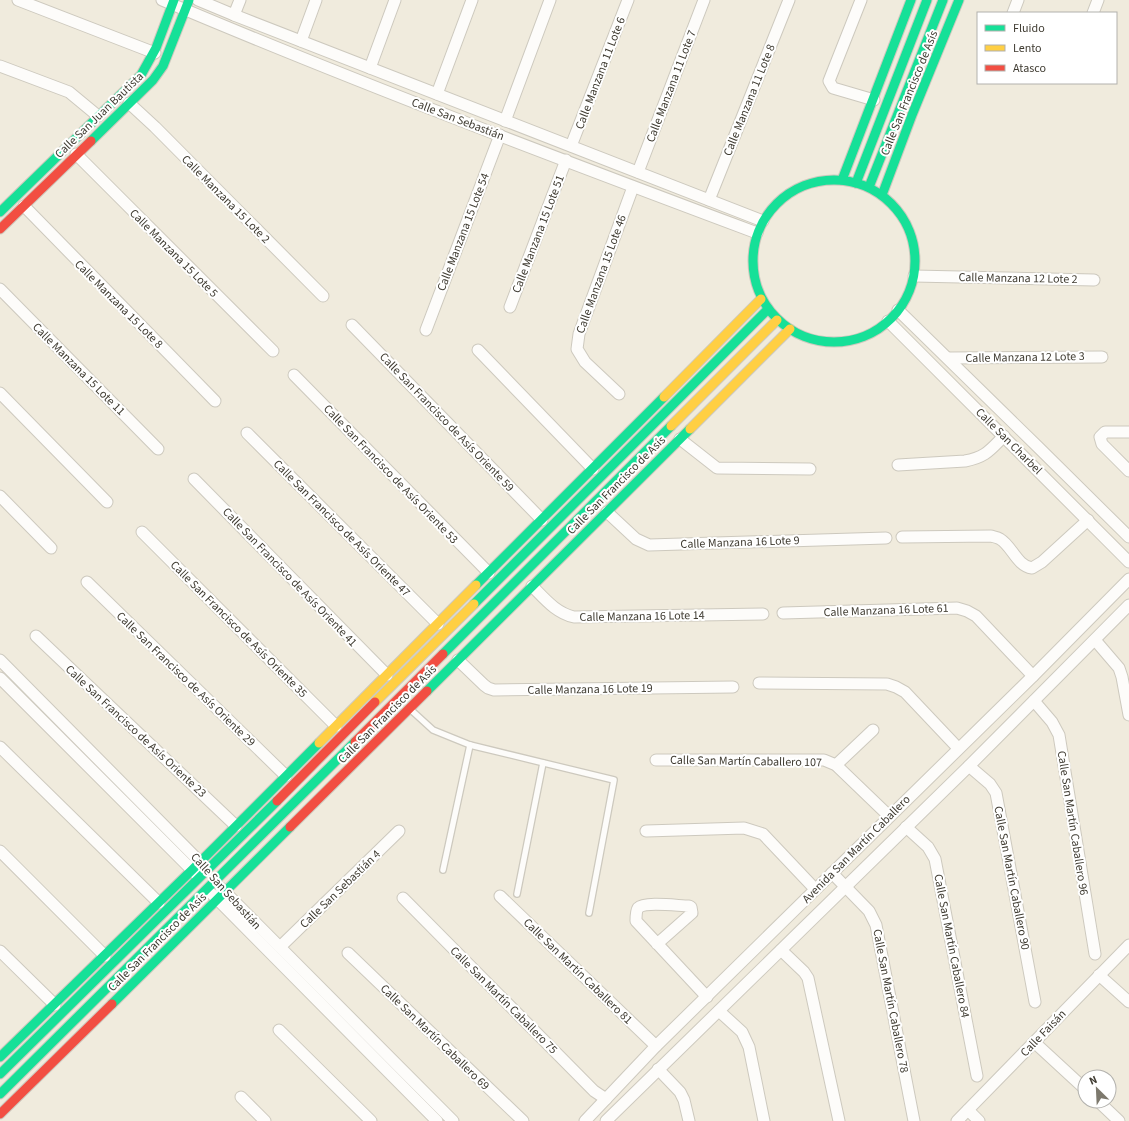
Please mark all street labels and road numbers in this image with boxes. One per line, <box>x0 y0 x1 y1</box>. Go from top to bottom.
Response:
street label: Calle Manzana 11 Lote 6 <box>571 14 630 132</box>
street label: Calle Manzana 11 Lote 7 <box>642 27 701 145</box>
street label: Calle San Francisco de Asís <box>877 28 942 158</box>
street label: Calle Manzana 11 Lote 8 <box>719 42 780 159</box>
street label: Calle San Juan Bautista <box>51 68 147 162</box>
street label: Calle San Sebastián <box>409 94 507 145</box>
street label: Calle Manzana 15 Lote 2 <box>178 151 274 248</box>
street label: Calle Manzana 15 Lote 54 <box>433 171 494 294</box>
street label: Calle Manzana 15 Lote 51 <box>508 173 569 296</box>
street label: Calle Manzana 15 Lote 5 <box>126 205 222 302</box>
street label: Calle Manzana 15 Lote 46 <box>572 212 631 336</box>
street label: Calle Manzana 15 Lote 8 <box>71 256 167 353</box>
street label: Calle Manzana 12 Lote 2 <box>958 269 1078 288</box>
street label: Calle Manzana 15 Lote 11 <box>28 319 129 420</box>
street label: Calle Manzana 12 Lote 3 <box>965 348 1085 367</box>
street label: Calle San Francisco de Asís Oriente 59 <box>375 349 518 496</box>
street label: Calle San Francisco de Asís Oriente 53 <box>319 401 462 548</box>
street label: Calle San Charbel <box>972 404 1046 478</box>
street label: Calle San Francisco de Asís <box>563 432 670 539</box>
street label: Calle San Francisco de Asís Oriente 47 <box>269 456 414 601</box>
street label: Calle San Francisco de Asís Oriente 41 <box>218 504 361 651</box>
street label: Calle Manzana 16 Lote 9 <box>680 532 800 553</box>
street label: Calle San Francisco de Asís Oriente 35 <box>166 557 311 702</box>
street label: Calle Manzana 16 Lote 61 <box>823 600 949 621</box>
street label: Calle Manzana 16 Lote 14 <box>579 607 705 626</box>
street label: Calle San Francisco de Asís Oriente 29 <box>112 608 259 751</box>
street label: Calle San Francisco de Asís Oriente 23 <box>61 661 210 802</box>
street label: Calle San Francisco de Asís <box>334 661 441 768</box>
street label: Calle Manzana 16 Lote 19 <box>527 680 653 699</box>
street label: Calle San Martín Caballero 96 <box>1053 750 1092 897</box>
street label: Calle San Martín Caballero 107 <box>670 752 822 771</box>
street label: Avenida San Martín Caballero <box>798 791 914 907</box>
street label: Calle San Martín Caballero 90 <box>989 805 1034 951</box>
street label: Calle San Sebastián 4 <box>296 846 385 932</box>
street label: Calle San Sebastián <box>186 849 265 933</box>
street label: Calle San Martín Caballero 84 <box>929 873 974 1019</box>
street label: Calle San Francisco de Asís <box>104 889 211 996</box>
street label: Calle San Martín Caballero 81 <box>519 915 636 1028</box>
street label: Calle San Martín Caballero 78 <box>868 928 913 1074</box>
street label: Calle San Martín Caballero 75 <box>446 943 561 1058</box>
street label: Calle San Martín Caballero 69 <box>376 981 493 1094</box>
street label: Calle Faisán <box>1017 1006 1070 1061</box>

